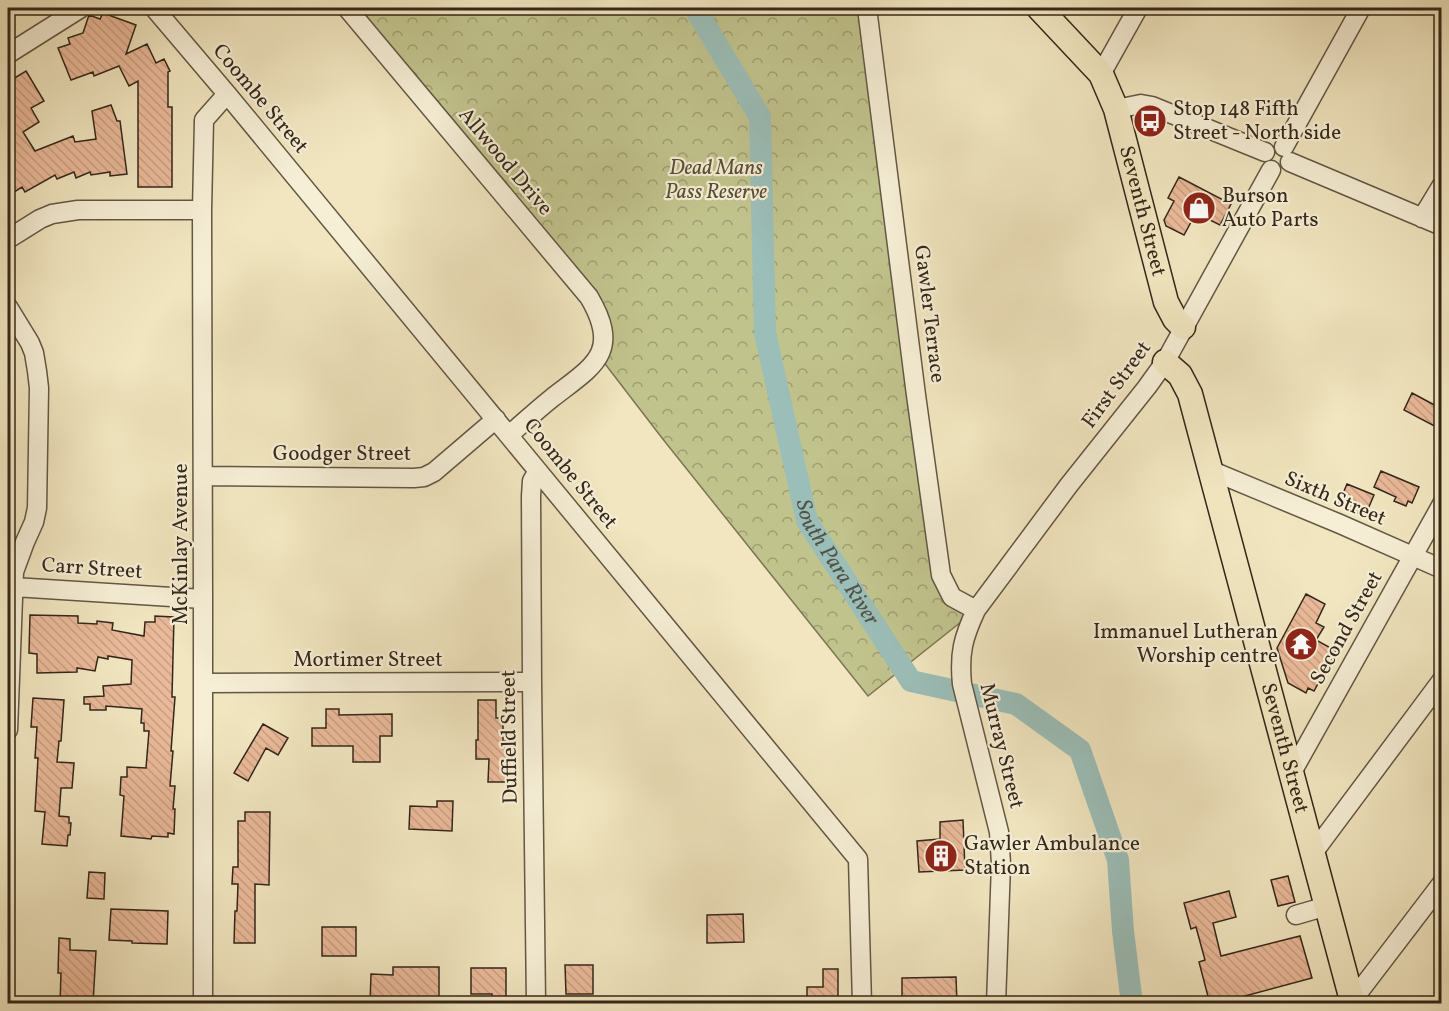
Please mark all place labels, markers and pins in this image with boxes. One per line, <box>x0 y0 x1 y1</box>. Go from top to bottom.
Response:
place label: Stop 148 Fifth Street - North side <box>1173 95 1341 148</box>
bus stop icon: Stop 148 Fifth Street - North side <box>1132 103 1168 139</box>
place label: Burson Auto Parts <box>1222 182 1319 235</box>
shop icon: Burson Auto Parts <box>1181 190 1217 226</box>
place label: Immanuel Lutheran Worship centre <box>1093 618 1278 671</box>
temple icon: Immanuel Lutheran Worship centre <box>1283 626 1319 662</box>
place label: Gawler Ambulance Station <box>964 830 1140 883</box>
building icon: Gawler Ambulance Station <box>923 838 959 874</box>

